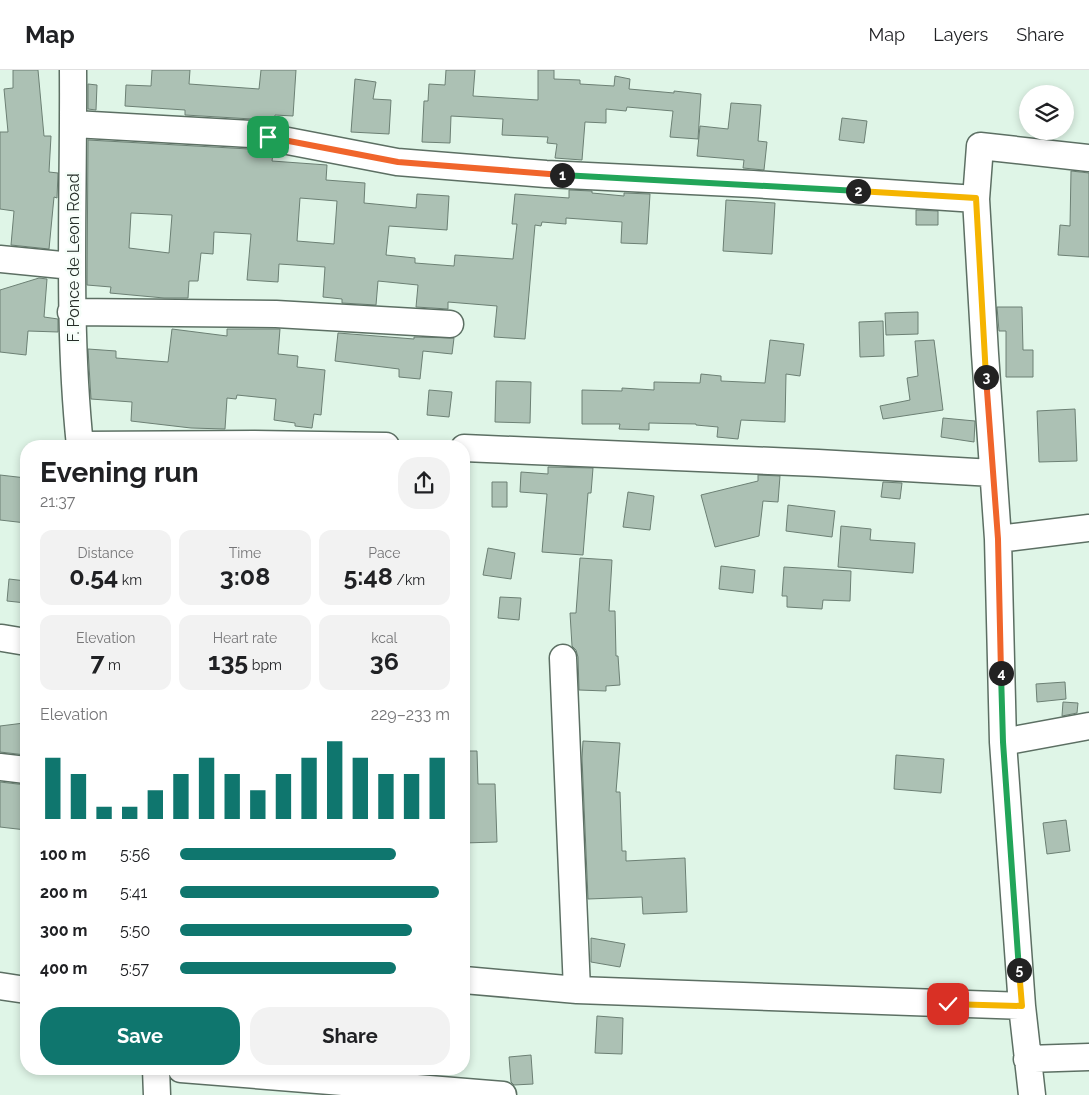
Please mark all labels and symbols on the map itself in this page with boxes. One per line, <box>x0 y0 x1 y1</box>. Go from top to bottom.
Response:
pin <box>247 116 289 158</box>
pin: 1 <box>550 162 574 188</box>
street label: F. Ponce de Leon Road <box>64 173 83 343</box>
pin: 2 <box>846 178 870 204</box>
pin: 3 <box>974 364 998 390</box>
pin: 4 <box>988 660 1014 686</box>
pin: 5 <box>1006 958 1032 982</box>
pin <box>927 983 969 1025</box>

